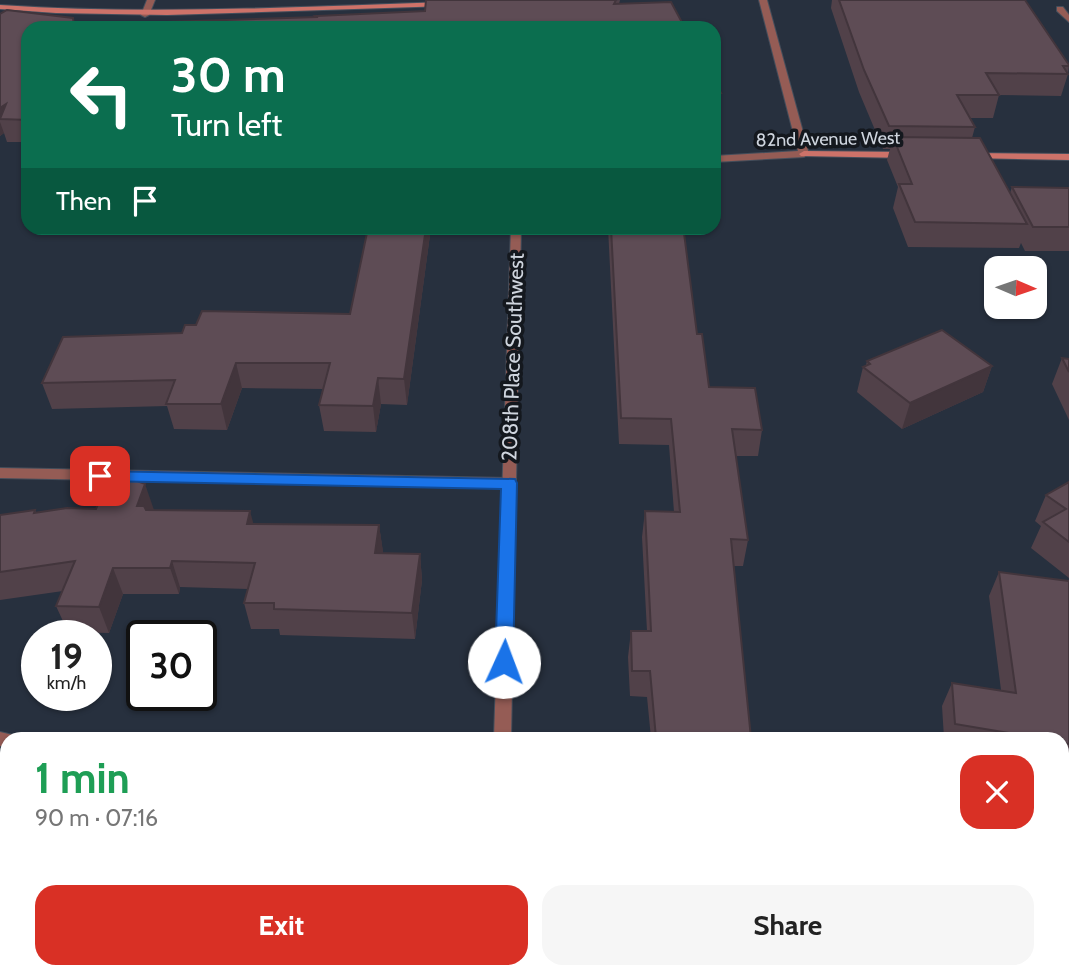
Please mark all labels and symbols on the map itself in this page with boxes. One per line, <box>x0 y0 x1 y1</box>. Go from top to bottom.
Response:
street label: 82nd Avenue West <box>755 127 901 151</box>
street label: 208th Place Southwest <box>496 253 529 461</box>
north arrow <box>984 256 1046 318</box>
pin <box>70 446 130 506</box>
speed limit sign: 30 <box>126 620 217 711</box>
position arrow <box>467 625 541 699</box>

